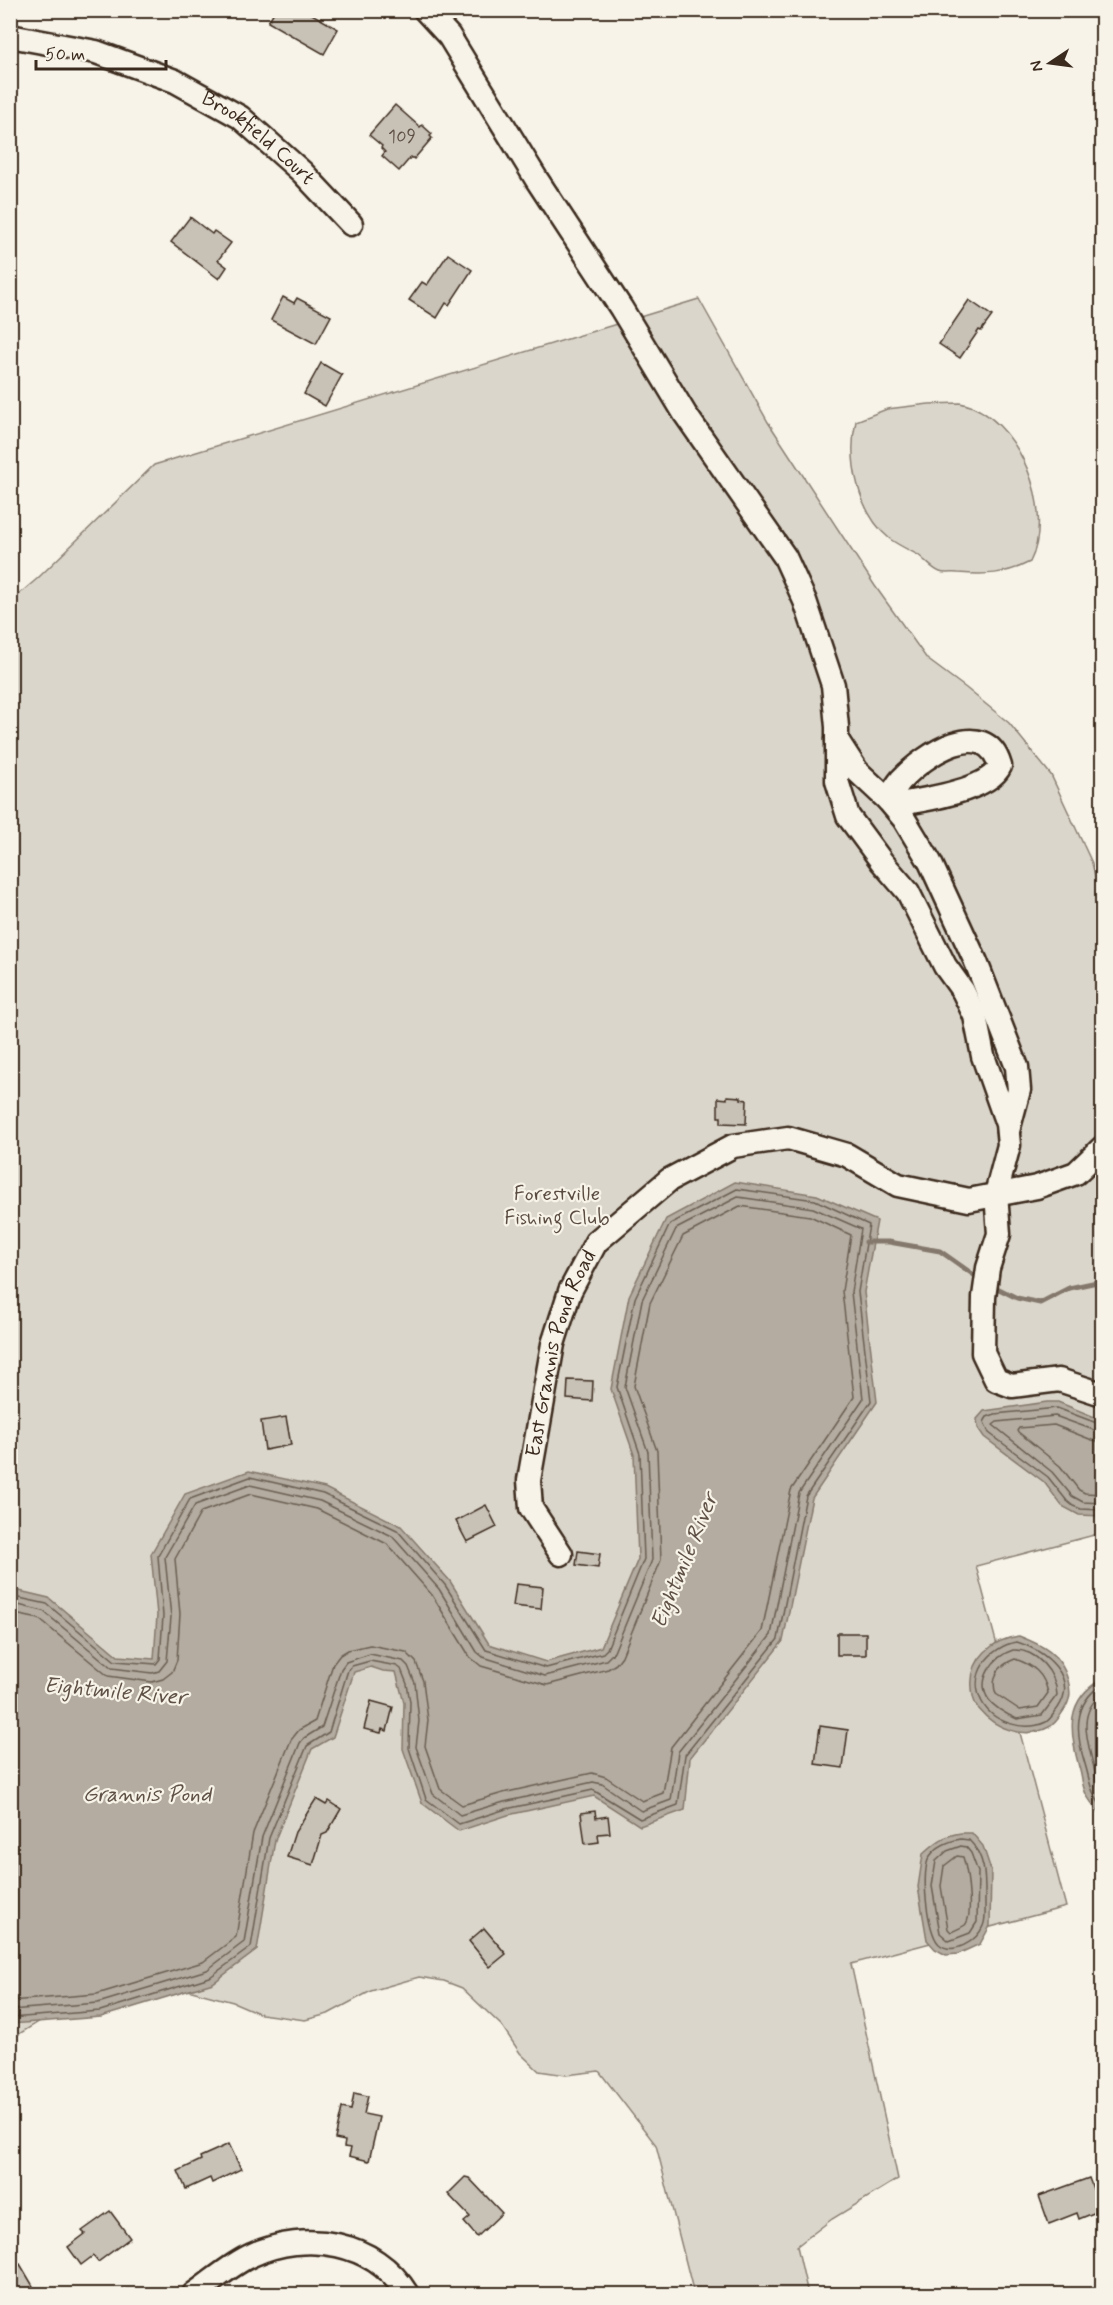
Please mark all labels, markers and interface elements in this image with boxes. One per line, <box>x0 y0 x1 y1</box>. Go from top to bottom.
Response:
scale bar <box>36 33 166 71</box>
north arrow <box>1020 33 1080 93</box>
text: 50 m <box>45 43 85 67</box>
text: N <box>1025 58 1048 74</box>
street label: Brookfield Court <box>196 84 321 191</box>
house number: 109 <box>388 125 416 149</box>
park label: Forestville Fishing Club <box>504 1180 610 1234</box>
street label: East Grannis Pond Road <box>519 1245 603 1459</box>
water label: Eightmile River <box>645 1487 727 1633</box>
water label: Eightmile River <box>42 1672 190 1713</box>
water label: Grannis Pond <box>83 1781 213 1809</box>

